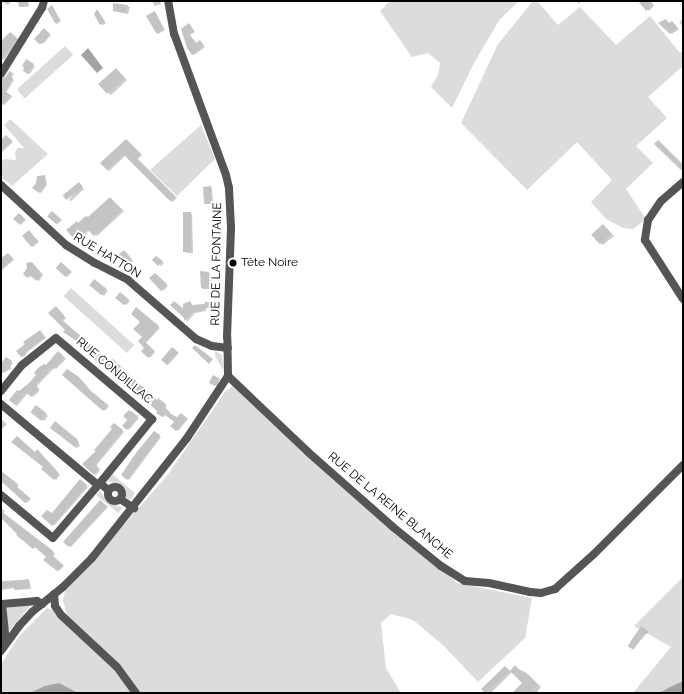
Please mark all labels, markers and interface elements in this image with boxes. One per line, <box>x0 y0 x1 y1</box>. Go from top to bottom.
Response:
street label: RUE DE LA FONTAINE <box>209 202 225 326</box>
street label: RUE HATTON <box>71 230 143 282</box>
place label: Tête Noire <box>241 256 298 270</box>
marker: Tête Noire <box>228 258 238 268</box>
street label: RUE CONDILLAC <box>73 335 155 407</box>
street label: RUE DE LA REINE BLANCHE <box>325 449 455 563</box>

